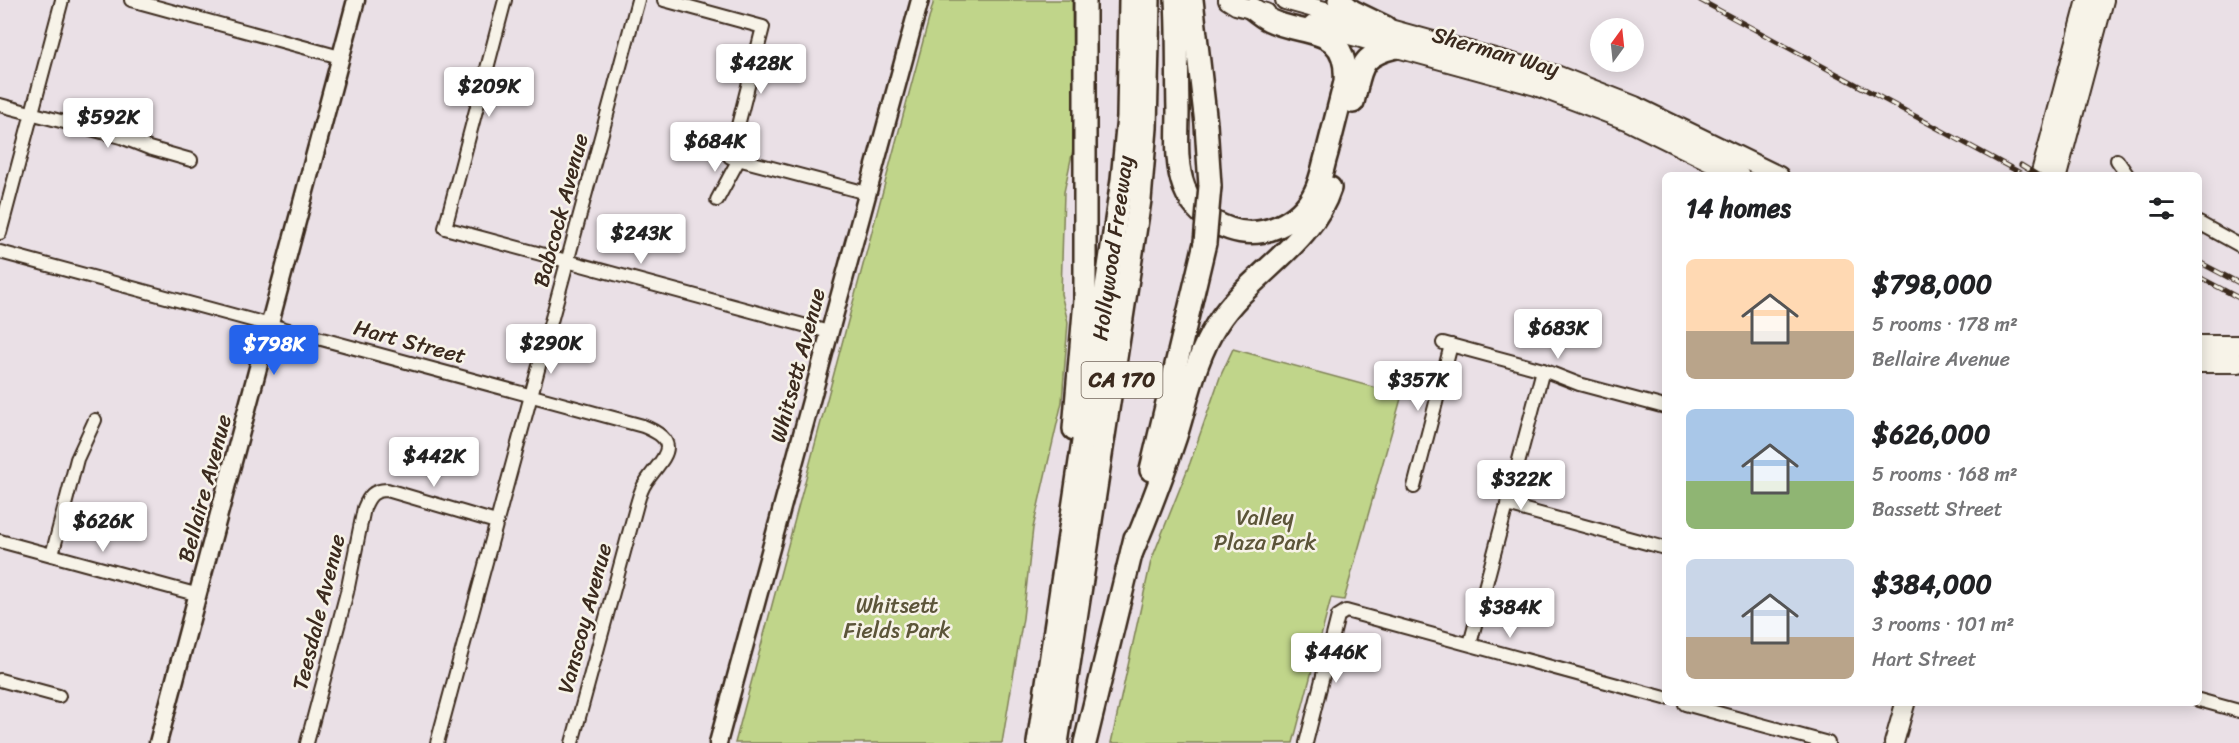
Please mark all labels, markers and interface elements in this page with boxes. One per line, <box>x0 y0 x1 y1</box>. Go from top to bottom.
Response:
street label: Sherman Way <box>1428 15 1565 88</box>
north arrow <box>1590 18 1644 72</box>
map controls <box>1590 18 1644 72</box>
pin: $428K <box>719 44 803 95</box>
text: $428K <box>730 46 792 81</box>
pin: $209K <box>447 67 531 118</box>
text: $209K <box>458 69 520 104</box>
pin: $592K <box>66 98 150 149</box>
text: $592K <box>77 100 139 135</box>
pin: $684K <box>673 122 757 173</box>
text: $684K <box>684 124 746 159</box>
street label: Babcock Avenue <box>521 129 600 291</box>
street label: Hollywood Freeway <box>1080 152 1145 343</box>
text: 14 homes <box>1686 185 1791 231</box>
icon: filters <box>2145 192 2178 225</box>
pin: $243K <box>599 214 683 265</box>
text: $243K <box>611 216 671 251</box>
text: $798,000 <box>1872 261 1992 307</box>
street label: Whitsett Avenue <box>758 283 837 447</box>
icon: home <box>1734 283 1806 355</box>
text: 5 rooms · 178 m² <box>1872 307 2018 342</box>
street label: Hart Street <box>349 308 471 375</box>
pin: $683K <box>1516 309 1600 360</box>
text: $683K <box>1528 311 1588 346</box>
pin: $290K <box>509 324 593 375</box>
pin: $798K <box>232 325 316 376</box>
text: $290K <box>520 326 582 361</box>
text: $798K <box>243 327 305 362</box>
text: Bellaire Avenue <box>1872 342 2010 377</box>
pin: $357K <box>1376 361 1460 412</box>
road number: CA 170 <box>1082 362 1162 398</box>
text: $357K <box>1388 363 1448 398</box>
street label: Bellaire Avenue <box>166 410 243 567</box>
text: $626,000 <box>1872 411 1990 457</box>
icon: home <box>1734 433 1806 505</box>
pin: $442K <box>392 437 476 488</box>
text: $442K <box>403 439 465 474</box>
text: 5 rooms · 168 m² <box>1872 457 2018 492</box>
pin: $322K <box>1479 460 1563 511</box>
text: $322K <box>1491 462 1551 497</box>
text: Bassett Street <box>1872 492 2003 527</box>
park label: Valley Plaza Park <box>1214 498 1317 562</box>
pin: $626K <box>61 502 145 553</box>
text: $626K <box>73 504 133 539</box>
street label: Teesdale Avenue <box>280 530 357 694</box>
street label: Vanscoy Avenue <box>546 539 623 698</box>
text: $384,000 <box>1872 561 1992 607</box>
icon: home <box>1734 583 1806 655</box>
park label: Whitsett Fields Park <box>843 586 951 650</box>
pin: $384K <box>1468 588 1552 639</box>
text: $384K <box>1479 590 1541 625</box>
text: 3 rooms · 101 m² <box>1872 607 2014 642</box>
pin: $446K <box>1294 633 1378 684</box>
text: $446K <box>1305 635 1367 670</box>
text: Hart Street <box>1872 642 1976 677</box>

